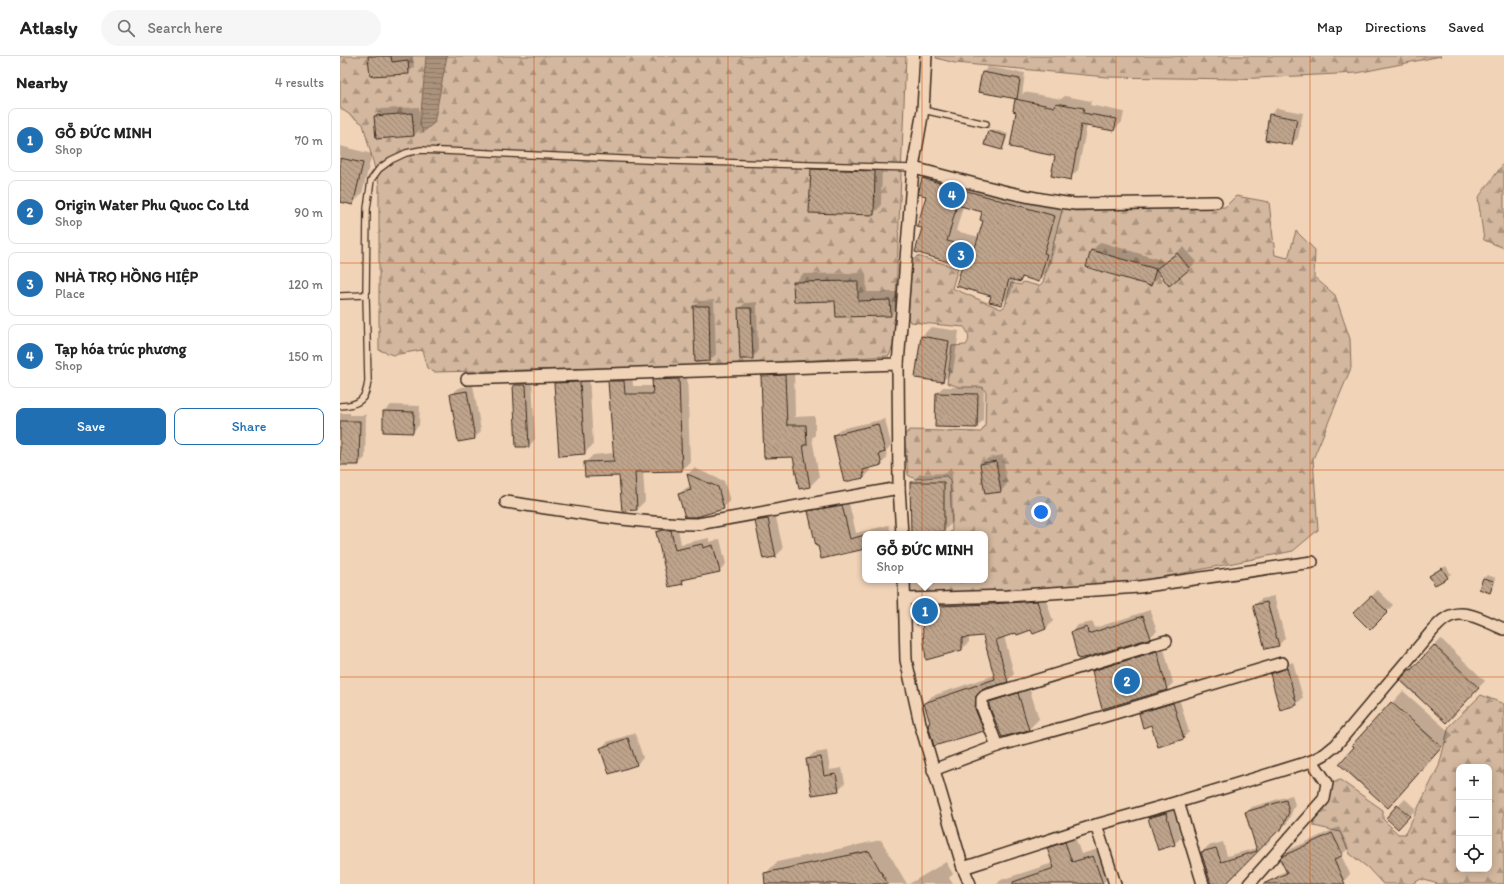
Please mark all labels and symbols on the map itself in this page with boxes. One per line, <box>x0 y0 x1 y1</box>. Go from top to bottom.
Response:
pin: 4 <box>939 180 965 210</box>
pin: 3 <box>948 240 974 270</box>
your location <box>1031 502 1051 522</box>
pin: 1 <box>912 596 938 626</box>
pin: 2 <box>1114 666 1140 696</box>

